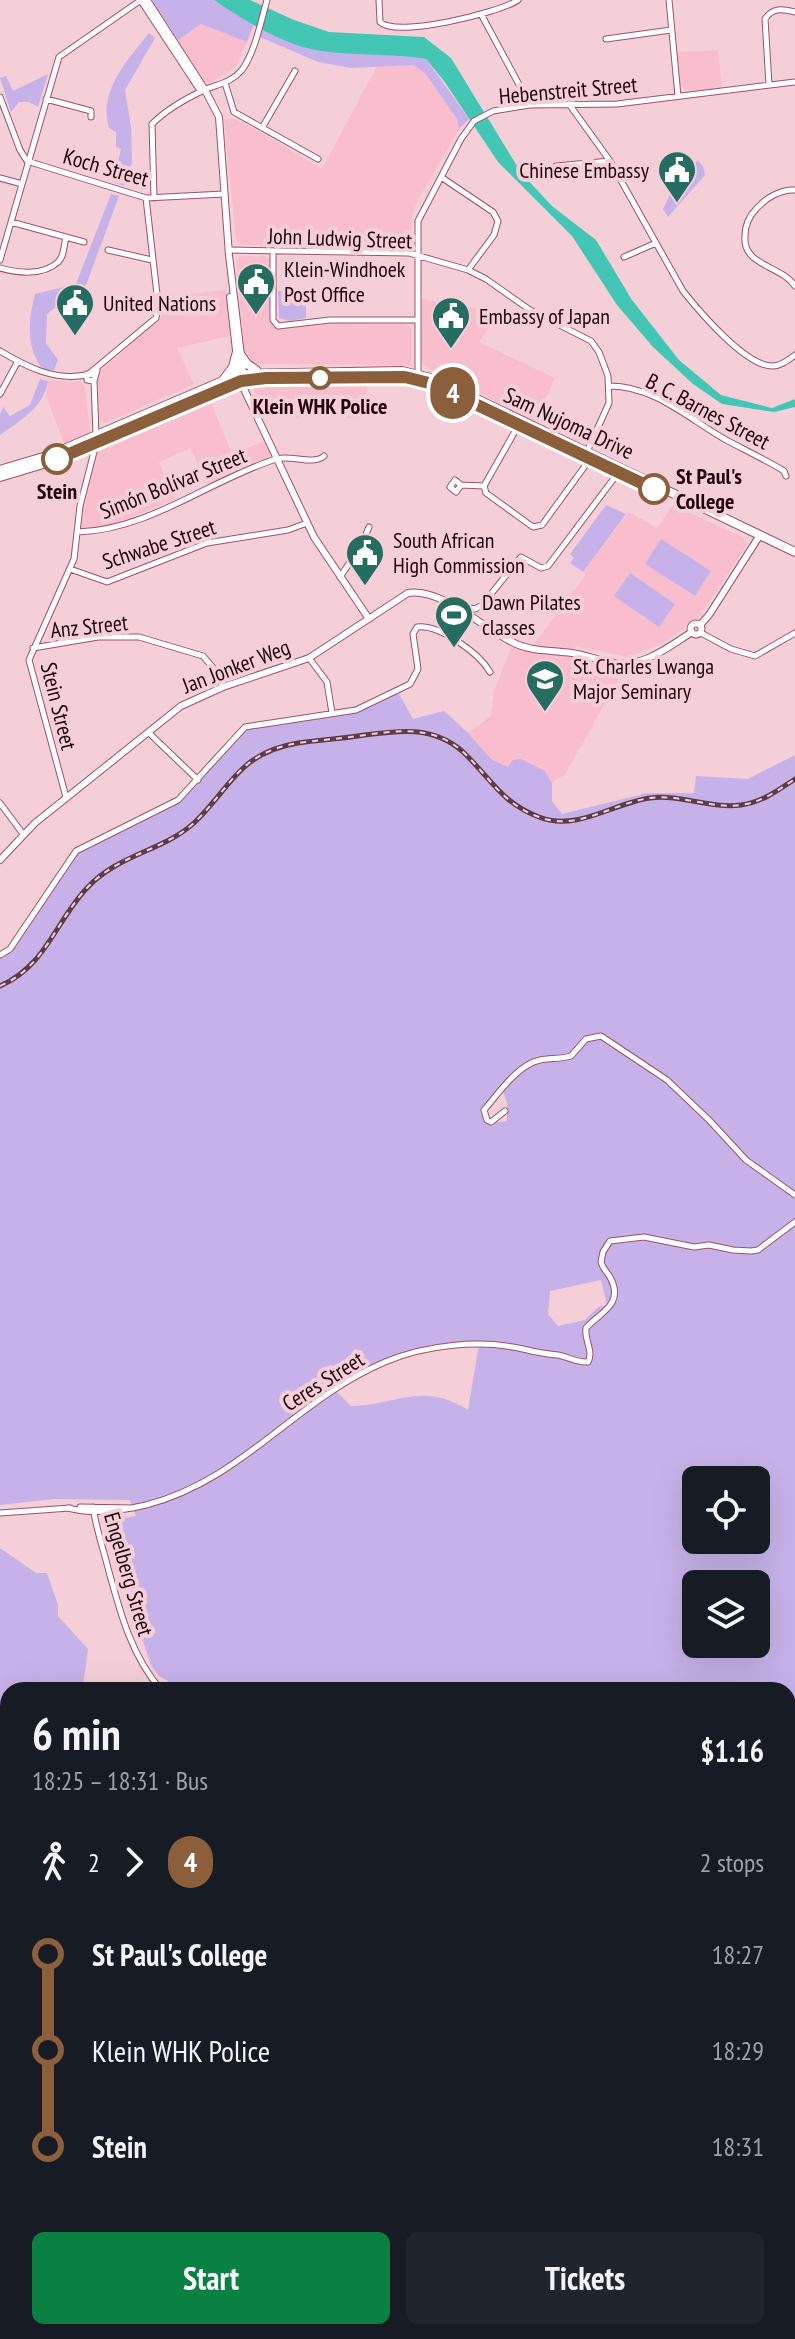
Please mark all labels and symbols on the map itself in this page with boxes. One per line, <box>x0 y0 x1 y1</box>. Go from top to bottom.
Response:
street label: Hebenstreit Street <box>498 70 638 110</box>
street label: Koch Street <box>60 142 152 192</box>
public building icon: Chinese Embassy <box>656 149 698 204</box>
place label: Chinese Embassy <box>519 156 650 184</box>
street label: John Ludwig Street <box>266 221 413 255</box>
place label: Klein-Windhoek Post Office <box>284 255 406 308</box>
public building icon: Klein-Windhoek Post Office <box>235 261 277 316</box>
public building icon: United Nations <box>54 282 96 337</box>
place label: United Nations <box>103 289 216 317</box>
public building icon: Embassy of Japan <box>430 295 472 350</box>
place label: Embassy of Japan <box>479 302 610 330</box>
marker: Klein WHK Police <box>309 367 331 389</box>
line badge: 4 <box>427 367 479 419</box>
street label: B. C. Barnes Street <box>641 367 775 455</box>
street label: Sam Nujoma Drive <box>499 381 639 465</box>
place label: Klein WHK Police <box>253 392 387 420</box>
street label: Simón Bolívar Street <box>96 441 250 525</box>
marker: Stein <box>42 444 72 474</box>
place label: St Paul's College <box>676 462 742 515</box>
marker: St Paul's College <box>639 474 669 504</box>
place label: Stein <box>37 477 77 505</box>
street label: Schwabe Street <box>99 513 219 575</box>
place label: South African High Commission <box>393 526 525 579</box>
public building icon: South African High Commission <box>344 532 386 587</box>
place label: Dawn Pilates classes <box>482 588 581 641</box>
sports icon: Dawn Pilates classes <box>433 594 475 649</box>
street label: Anz Street <box>49 608 129 644</box>
street label: Jan Jonker Weg <box>177 633 294 700</box>
place label: St. Charles Lwanga Major Seminary <box>573 652 714 705</box>
school or university icon: St. Charles Lwanga Major Seminary <box>524 658 566 713</box>
street label: Stein Street <box>35 659 83 753</box>
street label: Ceres Street <box>277 1345 369 1417</box>
street label: Engelberg Street <box>98 1509 160 1639</box>

